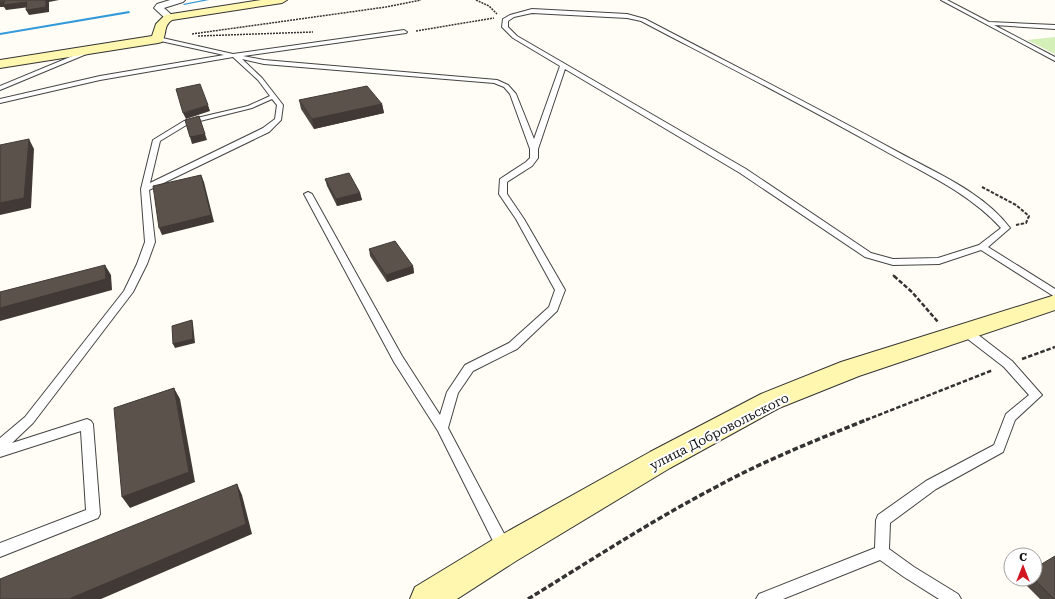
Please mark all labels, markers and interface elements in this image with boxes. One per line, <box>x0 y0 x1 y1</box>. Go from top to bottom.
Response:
street label: улица Добровольского <box>647 390 791 473</box>
north arrow <box>1003 547 1043 587</box>
text: С <box>1019 551 1027 564</box>

